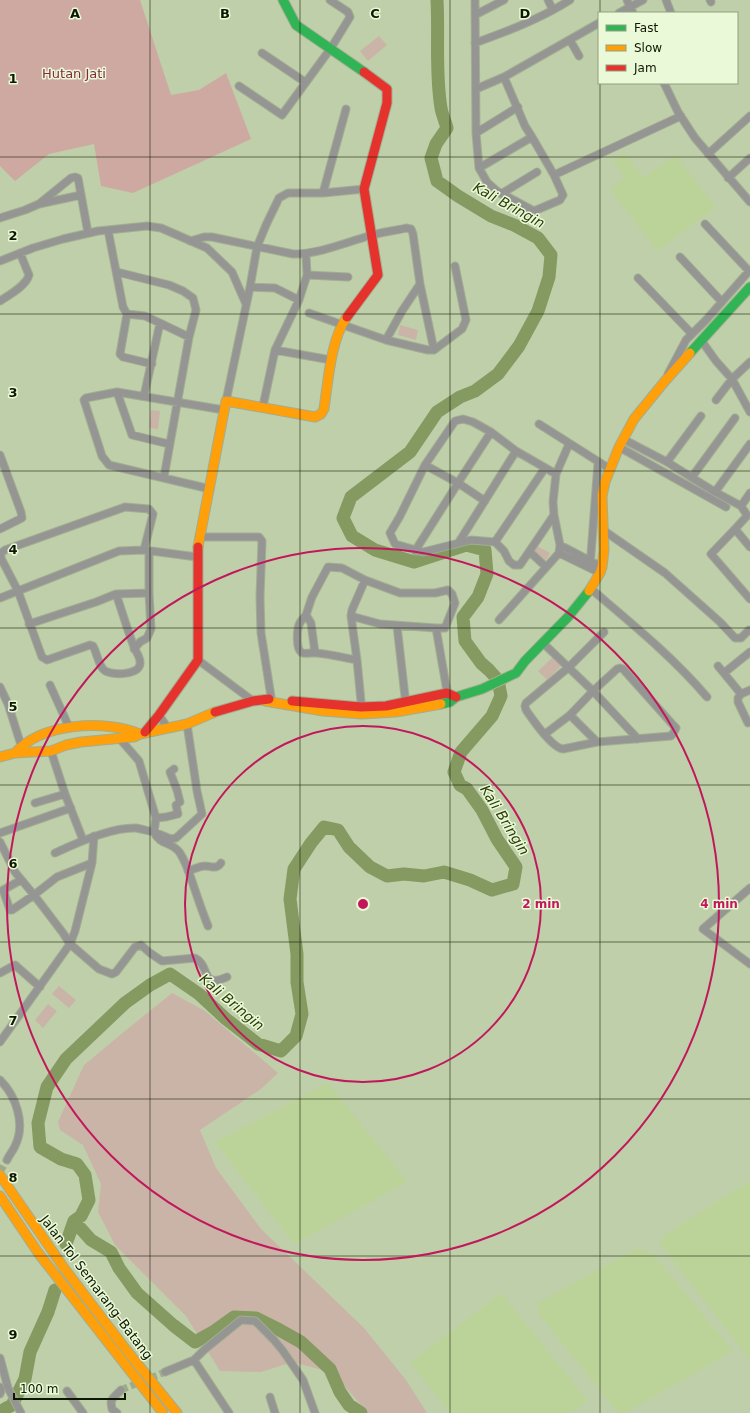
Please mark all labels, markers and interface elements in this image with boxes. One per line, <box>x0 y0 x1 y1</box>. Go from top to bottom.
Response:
text: A <box>70 6 80 21</box>
text: B <box>220 6 230 21</box>
text: C <box>370 6 380 21</box>
text: D <box>520 6 531 21</box>
legend <box>598 12 738 84</box>
text: Fast <box>634 21 658 35</box>
text: Slow <box>634 41 662 55</box>
text: Jam <box>633 61 657 75</box>
park label: Hutan Jati <box>42 66 106 81</box>
text: 1 <box>8 71 18 86</box>
water label: Kali Bringin <box>470 179 548 231</box>
text: 2 <box>8 228 18 243</box>
text: 3 <box>8 385 18 400</box>
text: 4 <box>8 542 18 557</box>
text: 5 <box>8 699 18 714</box>
water label: Kali Bringin <box>477 782 533 858</box>
text: 6 <box>8 856 18 871</box>
centre of rings <box>356 897 370 911</box>
text: 2 min <box>522 897 560 911</box>
text: 4 min <box>700 897 738 911</box>
water label: Kali Bringin <box>196 970 268 1034</box>
text: 7 <box>8 1013 18 1028</box>
text: 8 <box>8 1170 18 1185</box>
street label: Jalan Tol Semarang–Batang <box>37 1211 156 1362</box>
text: 9 <box>8 1327 18 1342</box>
scale bar <box>14 1375 125 1401</box>
text: 100 m <box>20 1382 58 1396</box>

